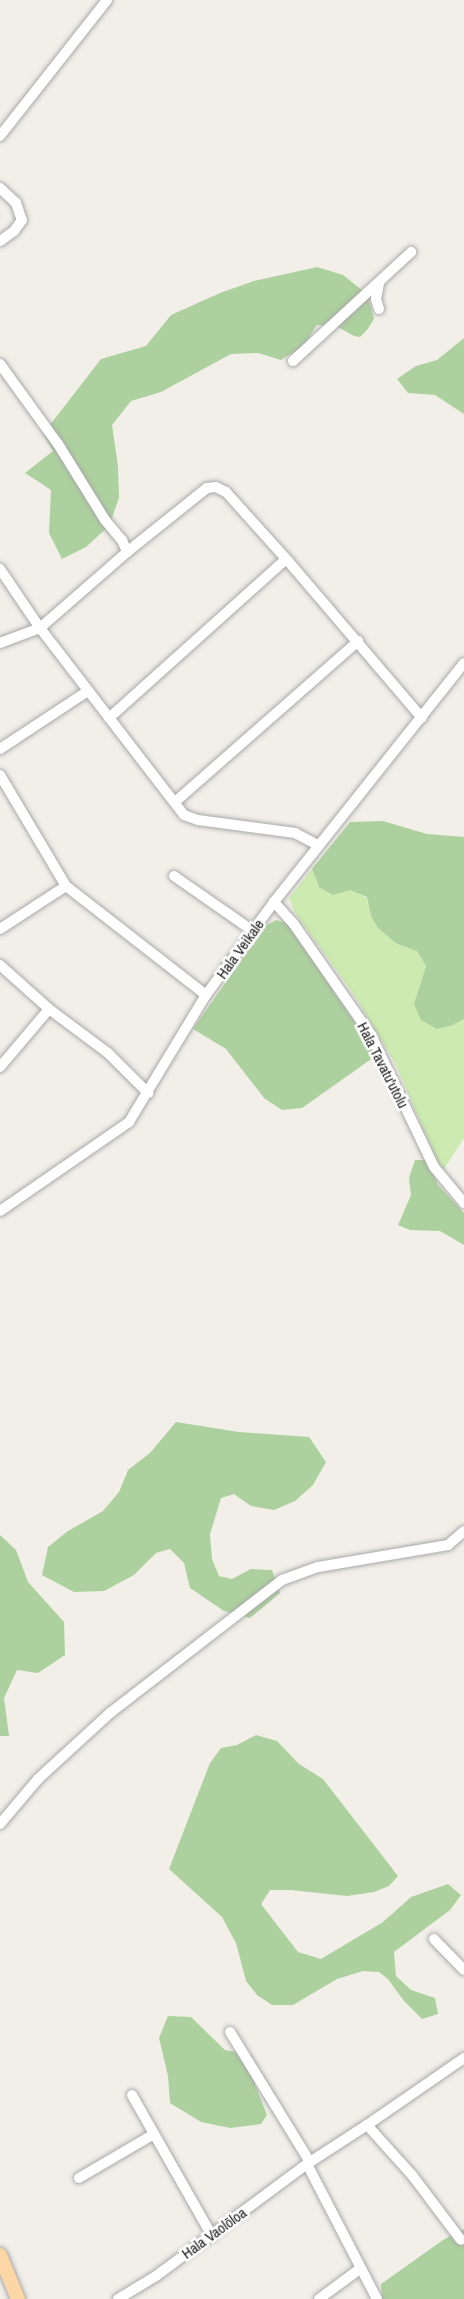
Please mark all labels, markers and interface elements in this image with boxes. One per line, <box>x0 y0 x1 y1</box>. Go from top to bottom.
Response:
street label: Hala Veikale <box>212 916 268 982</box>
street label: Hala Tavatu'utolu <box>354 1019 412 1111</box>
street label: Hala Vaolōloa <box>178 2203 250 2263</box>

